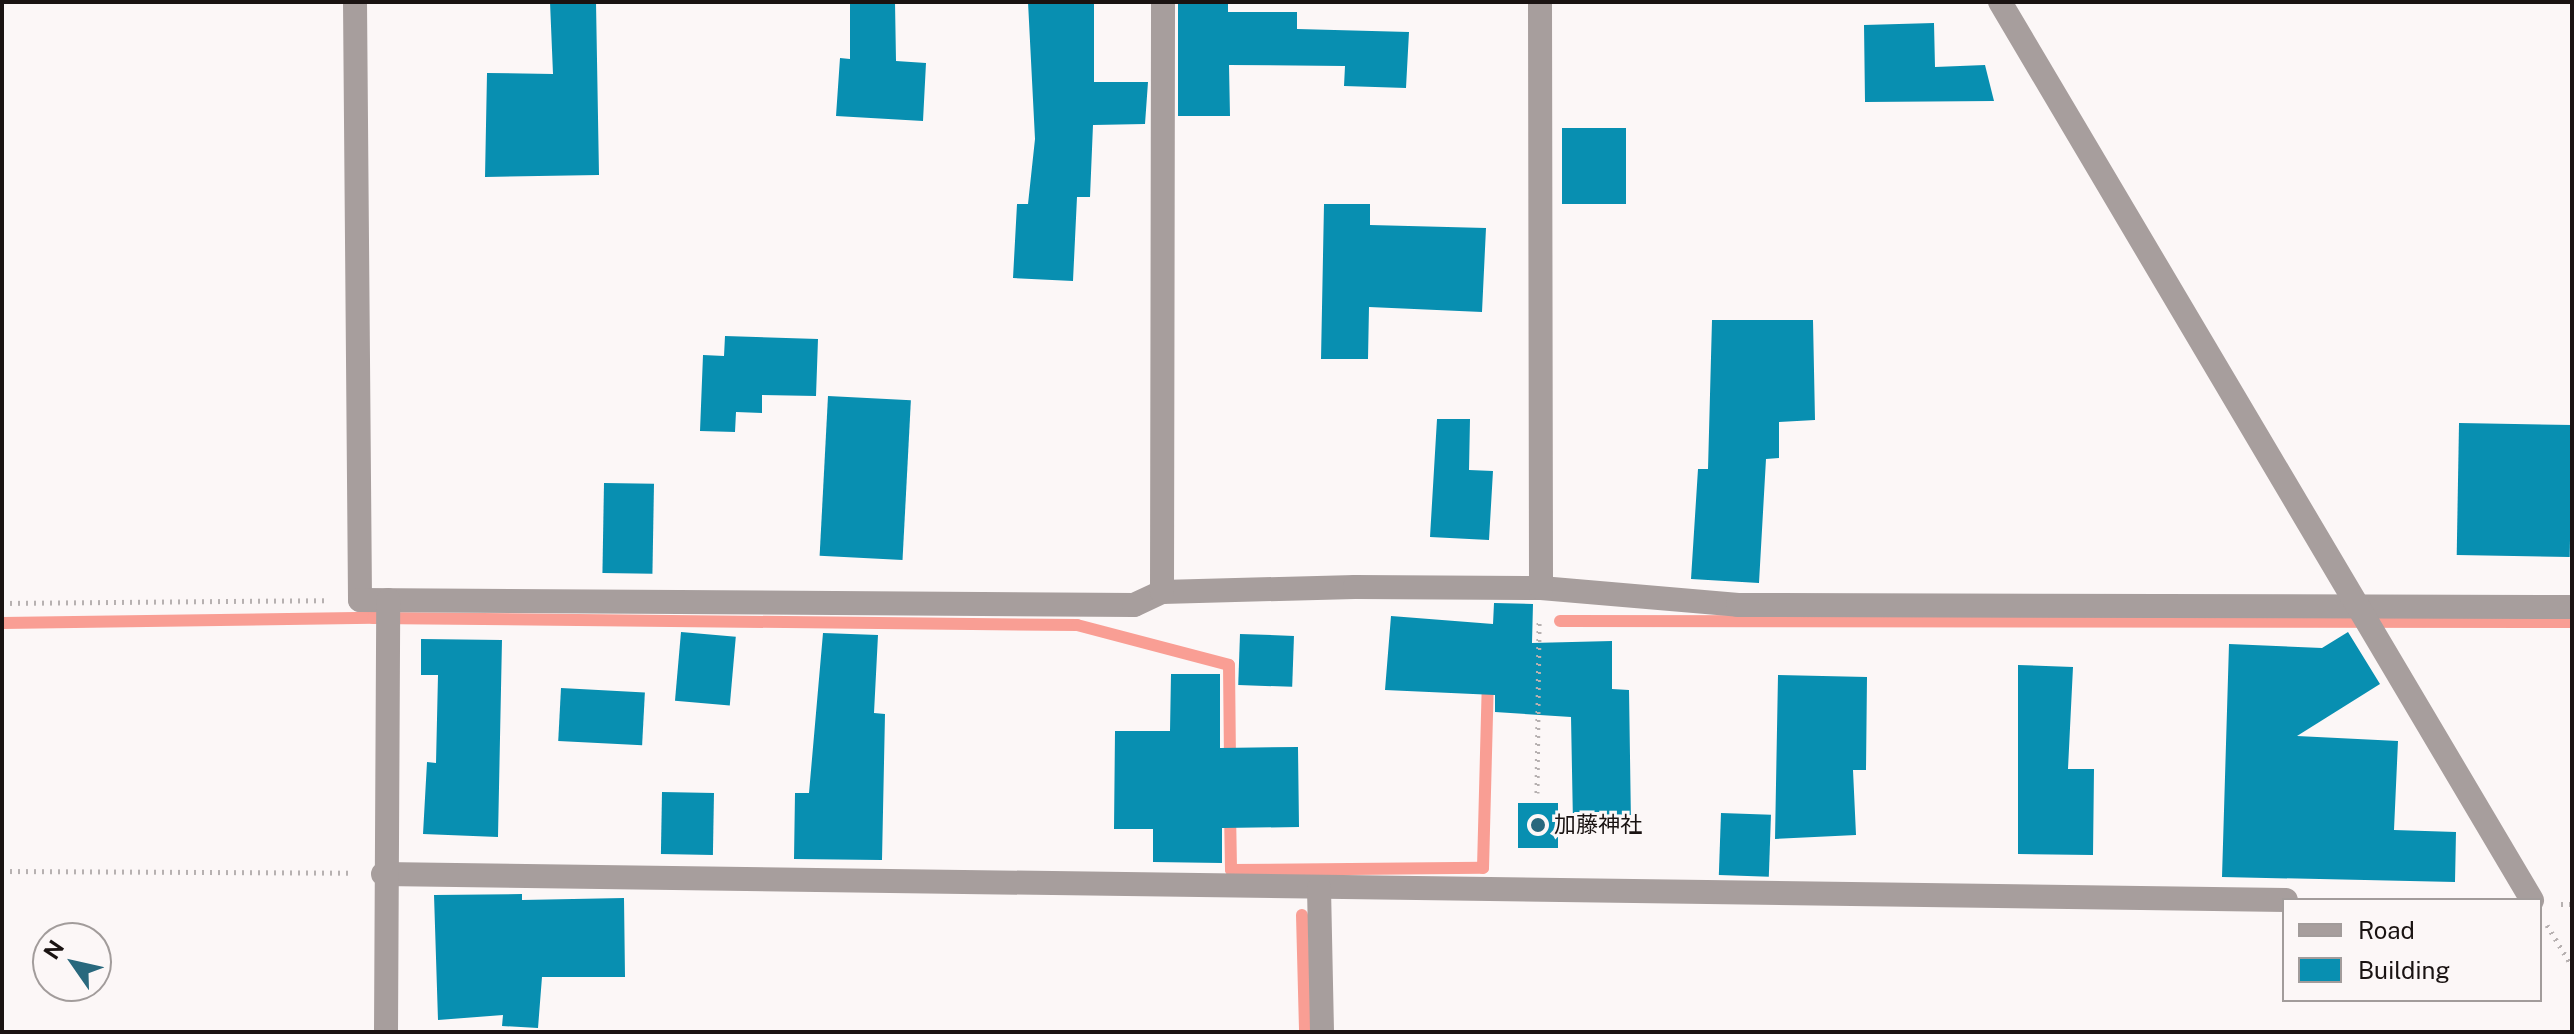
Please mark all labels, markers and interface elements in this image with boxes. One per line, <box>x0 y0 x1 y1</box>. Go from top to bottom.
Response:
place label: 加藤神社 <box>1554 812 1642 838</box>
marker: 加藤神社 <box>1529 816 1547 834</box>
legend <box>2282 898 2542 1002</box>
text: Road <box>2358 916 2415 944</box>
north arrow <box>32 922 112 1002</box>
text: N <box>38 935 69 964</box>
text: Building <box>2358 956 2450 984</box>

